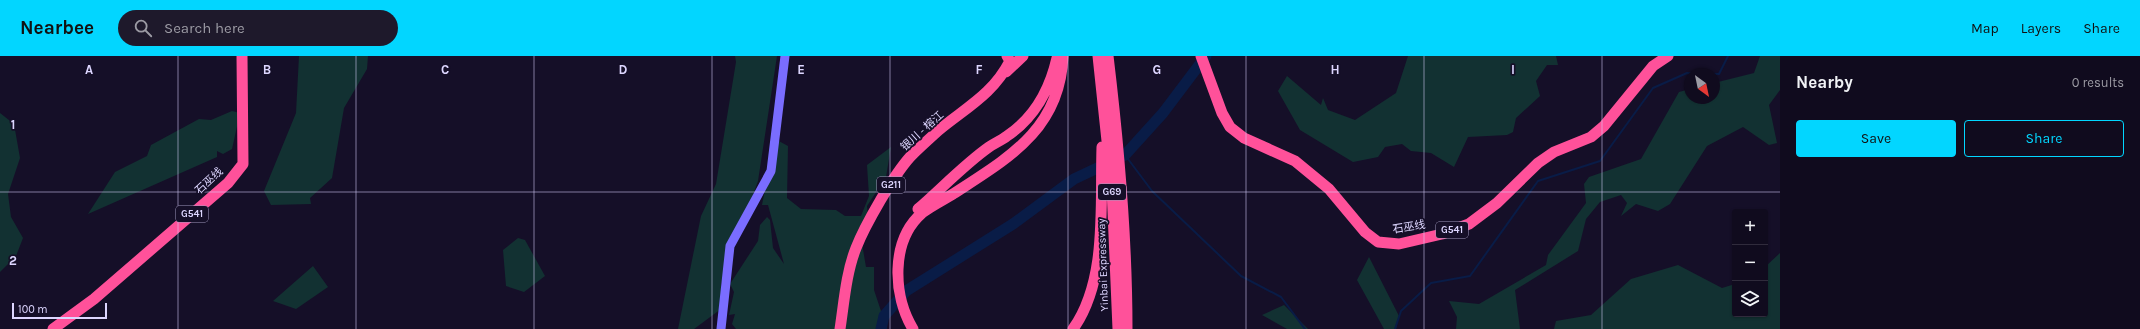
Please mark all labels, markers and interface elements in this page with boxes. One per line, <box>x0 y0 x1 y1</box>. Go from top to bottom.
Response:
search box <box>118 10 398 46</box>
text: Nearbee <box>20 17 94 39</box>
icon: search <box>132 17 154 39</box>
text: Search here <box>164 19 245 37</box>
text: Map <box>1971 20 1999 37</box>
text: Layers <box>2021 20 2061 37</box>
text: Share <box>2083 20 2120 37</box>
text: A <box>85 62 93 77</box>
text: B <box>263 62 271 77</box>
text: C <box>441 62 449 77</box>
text: D <box>619 62 628 77</box>
text: E <box>797 62 805 77</box>
text: F <box>975 62 983 77</box>
text: G <box>1153 62 1161 77</box>
text: H <box>1330 62 1340 77</box>
text: I <box>1511 62 1515 77</box>
north arrow <box>1684 68 1720 104</box>
text: Nearby <box>1796 72 1853 92</box>
text: 0 results <box>2072 75 2124 90</box>
street label: 银川 - 榕江 <box>898 108 946 154</box>
text: 1 <box>11 117 15 132</box>
button: Save <box>1796 120 1956 157</box>
button: Share <box>1964 120 2124 157</box>
street label: 石巫线 <box>192 165 226 197</box>
road number: G211 <box>877 177 905 193</box>
road number: G69 <box>1098 184 1126 200</box>
road number: G541 <box>176 206 208 222</box>
map controls <box>1732 209 1768 317</box>
button: + <box>1732 209 1768 245</box>
street label: Yinbai Expressway <box>1095 218 1111 312</box>
street label: 石巫线 <box>1392 218 1426 236</box>
road number: G541 <box>1436 222 1468 238</box>
button: − <box>1732 245 1768 281</box>
text: 2 <box>9 253 17 268</box>
button: layers <box>1732 281 1768 317</box>
scale bar <box>12 301 107 320</box>
text: 100 m <box>18 303 48 316</box>

